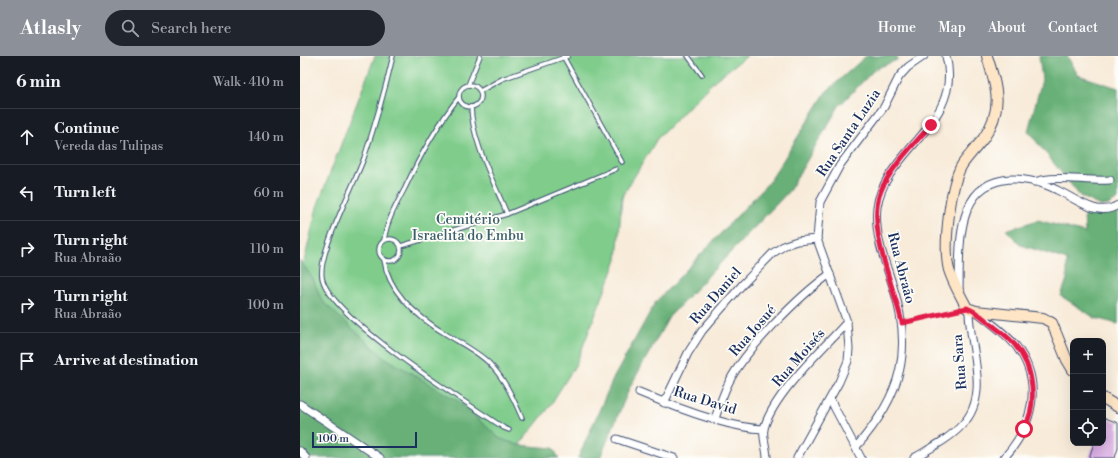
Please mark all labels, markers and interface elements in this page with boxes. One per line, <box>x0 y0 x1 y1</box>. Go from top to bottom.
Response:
search box <box>105 10 385 46</box>
text: Atlasly <box>20 16 81 40</box>
icon: search <box>119 17 141 39</box>
text: Search here <box>151 19 231 38</box>
text: Home <box>878 19 916 37</box>
text: Map <box>938 19 966 37</box>
text: About <box>988 19 1026 37</box>
text: Contact <box>1048 19 1098 37</box>
text: 6 min <box>16 71 61 93</box>
text: Walk · 410 m <box>213 74 284 90</box>
street label: Rua Santa Luzia <box>813 85 885 180</box>
route end <box>922 116 940 134</box>
text: Continue <box>54 119 119 138</box>
icon: ahead <box>16 126 38 148</box>
text: 140 m <box>248 129 284 145</box>
text: Vereda das Tulipas <box>54 138 163 154</box>
icon: left <box>16 182 38 204</box>
text: Turn left <box>54 183 116 202</box>
text: 60 m <box>253 185 284 201</box>
park label: Cemitério Israelita do Embu <box>412 211 524 245</box>
street label: Rua Abraão <box>883 230 919 306</box>
text: Turn right <box>54 231 128 250</box>
icon: right <box>16 238 38 260</box>
text: 110 m <box>250 241 284 257</box>
text: Rua Abraão <box>54 250 122 266</box>
street label: Rua Daniel <box>686 264 746 328</box>
text: Turn right <box>54 287 128 306</box>
icon: right <box>16 294 38 316</box>
text: 100 m <box>248 297 284 313</box>
street label: Rua Josué <box>726 301 780 361</box>
text: Rua Abraão <box>54 306 122 322</box>
street label: Rua Moisés <box>769 325 829 391</box>
street label: Rua Sara <box>949 333 971 391</box>
map controls <box>1070 338 1106 446</box>
button: + <box>1070 338 1106 374</box>
icon: arrive <box>16 350 38 372</box>
text: Arrive at destination <box>54 351 198 370</box>
button: − <box>1070 374 1106 410</box>
street label: Rua David <box>671 383 739 419</box>
button: locate <box>1070 410 1106 446</box>
route start <box>1015 420 1033 438</box>
scale bar <box>312 430 417 449</box>
text: 100 m <box>318 432 349 446</box>

